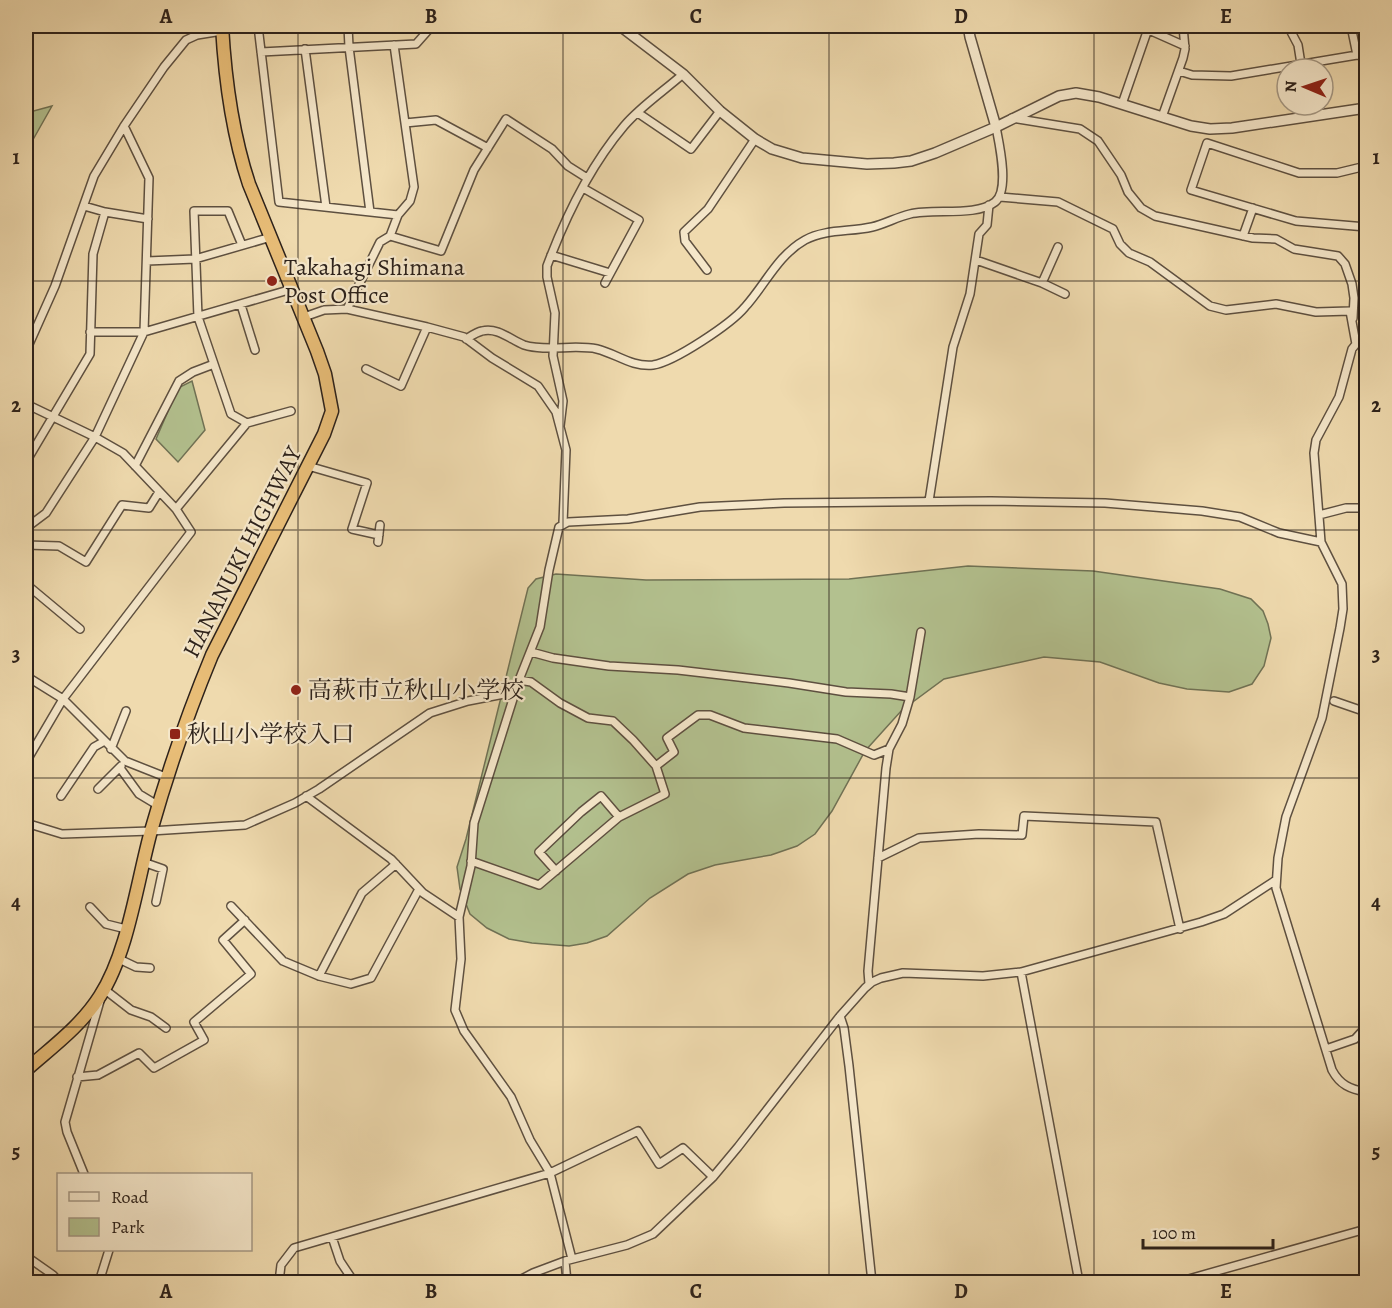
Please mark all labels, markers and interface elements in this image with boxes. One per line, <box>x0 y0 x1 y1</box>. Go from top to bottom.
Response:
text: A <box>159 3 173 30</box>
text: B <box>425 3 437 30</box>
text: C <box>690 3 702 30</box>
text: D <box>954 3 968 30</box>
text: E <box>1220 3 1232 30</box>
north arrow <box>1275 57 1335 117</box>
text: N <box>1280 80 1302 93</box>
text: 1 <box>12 144 20 171</box>
text: 1 <box>1372 144 1380 171</box>
place label: Takahagi Shimana Post Office <box>284 251 466 311</box>
marker: Takahagi Shimana Post Office <box>265 274 279 288</box>
text: 2 <box>11 392 21 419</box>
text: 2 <box>1371 392 1381 419</box>
street label: HANANUKI HIGHWAY <box>175 440 310 663</box>
text: 3 <box>12 641 20 668</box>
text: 3 <box>1372 641 1380 668</box>
place label: 高萩市立秋山小学校 <box>308 674 524 706</box>
marker: 高萩市立秋山小学校 <box>289 683 303 697</box>
place label: 秋山小学校入口 <box>187 718 355 750</box>
marker: 秋山小学校入口 <box>168 727 182 741</box>
text: 4 <box>11 889 21 916</box>
text: 4 <box>1371 889 1381 916</box>
text: 5 <box>12 1138 20 1165</box>
text: 5 <box>1372 1138 1380 1165</box>
legend <box>57 1173 252 1251</box>
text: Road <box>111 1185 149 1209</box>
scale bar <box>1143 1212 1274 1250</box>
text: Park <box>111 1215 145 1239</box>
text: 100 m <box>1152 1221 1196 1245</box>
text: A <box>159 1278 173 1305</box>
text: B <box>425 1278 437 1305</box>
text: C <box>690 1278 702 1305</box>
text: D <box>954 1278 968 1305</box>
text: E <box>1220 1278 1232 1305</box>

